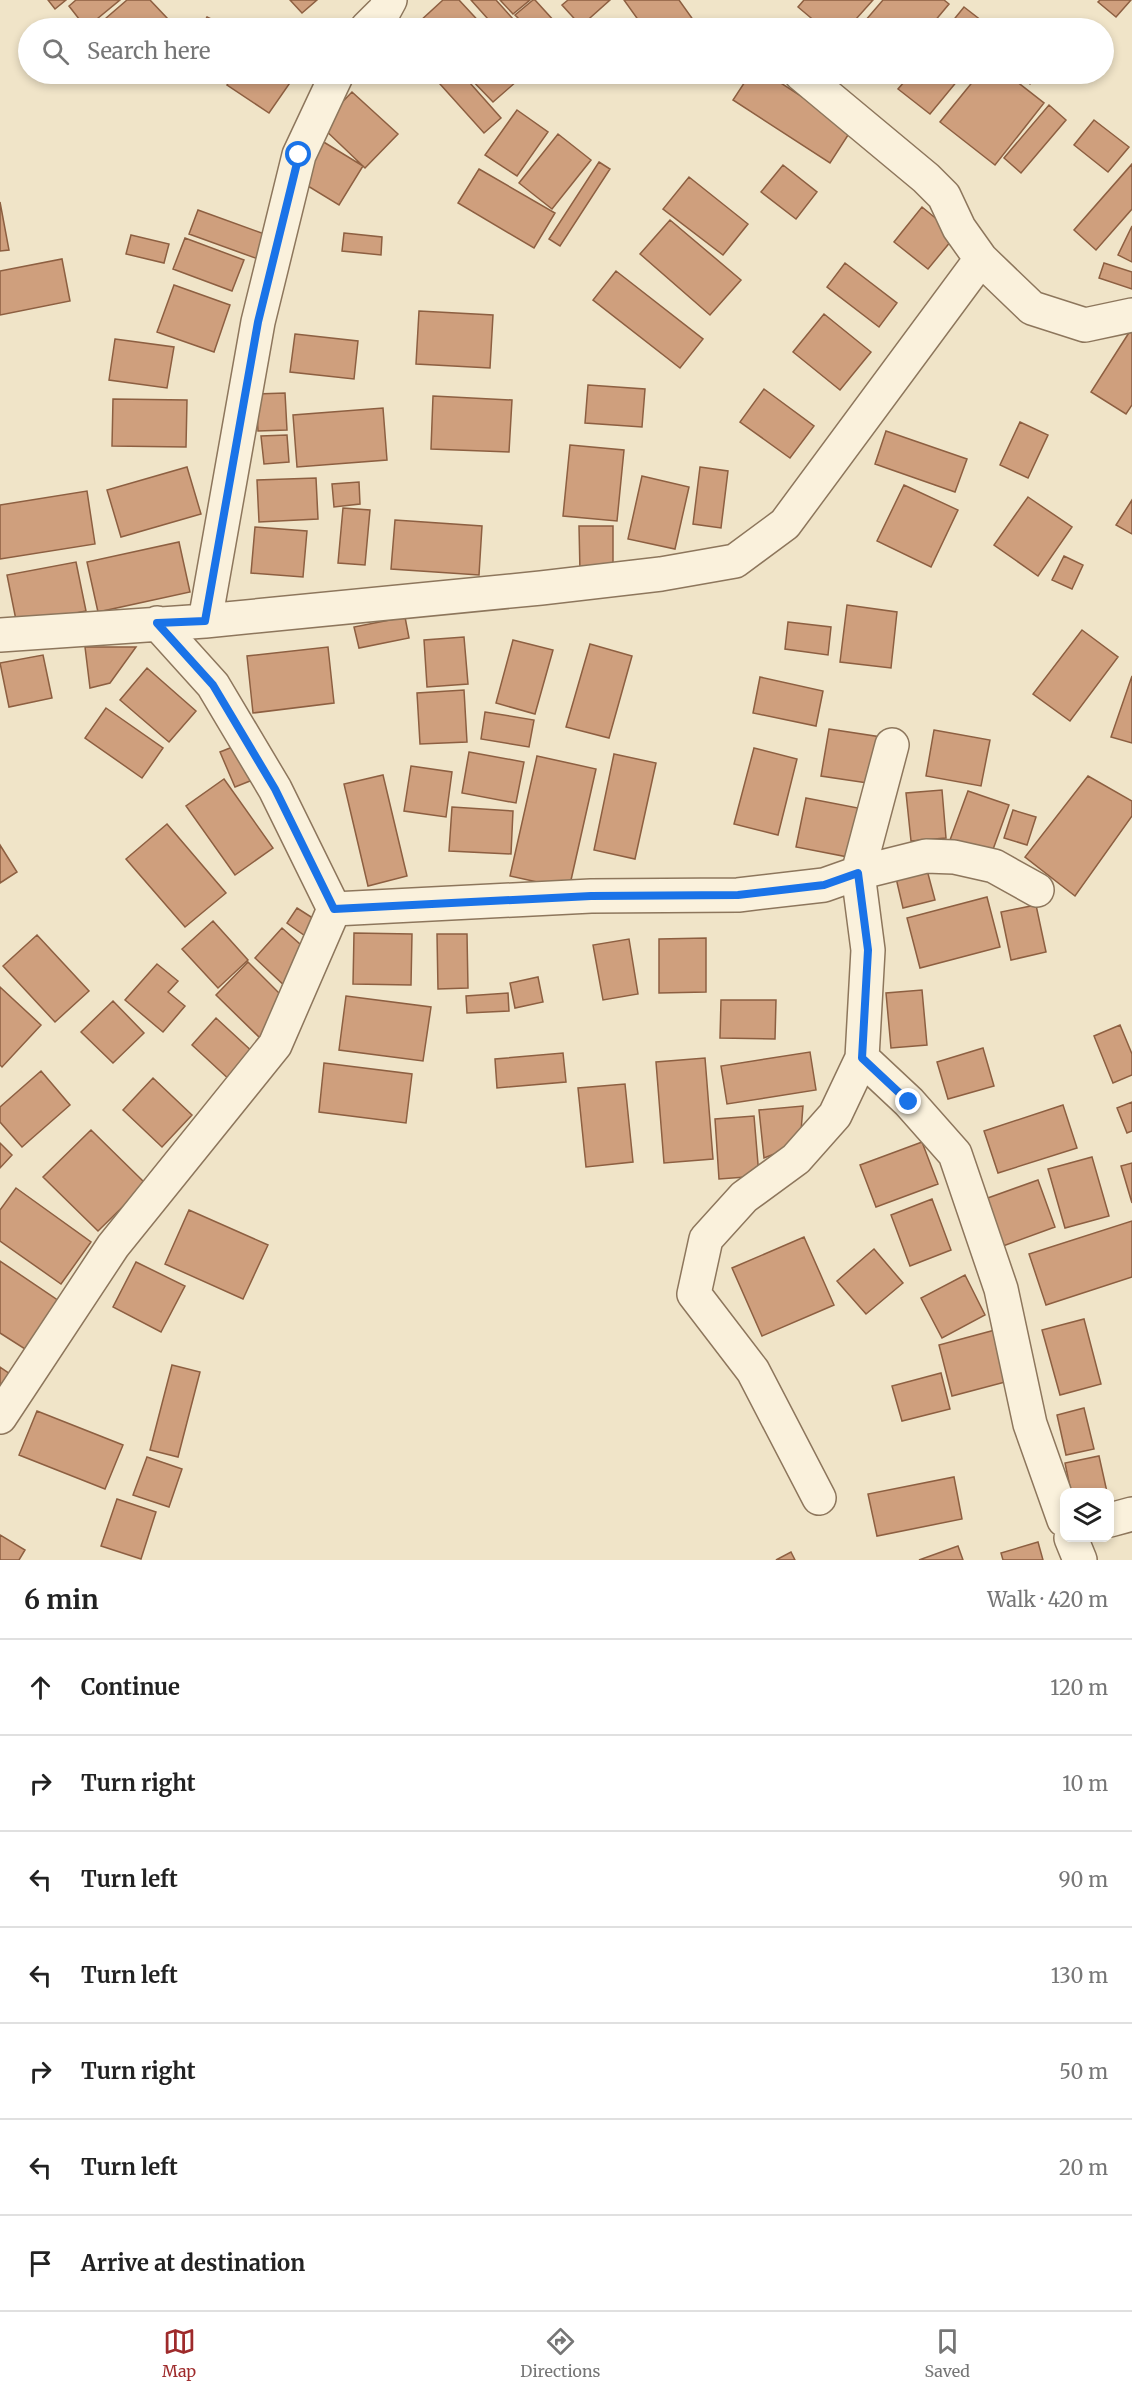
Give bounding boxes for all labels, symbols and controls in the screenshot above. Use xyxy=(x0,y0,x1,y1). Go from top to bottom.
search box xyxy=(18,18,1114,84)
icon: search xyxy=(39,35,72,68)
text: Search here xyxy=(87,37,210,65)
route start xyxy=(285,141,311,167)
route end xyxy=(895,1088,921,1114)
map controls xyxy=(1060,1488,1114,1542)
button: layers xyxy=(1060,1488,1114,1542)
text: 6 min xyxy=(24,1583,99,1616)
text: Walk · 420 m xyxy=(987,1587,1108,1612)
icon: ahead xyxy=(24,1671,57,1704)
text: Continue xyxy=(81,1673,180,1701)
text: 120 m xyxy=(1050,1675,1108,1700)
icon: right xyxy=(24,1767,57,1800)
text: Turn right xyxy=(81,1769,195,1797)
text: 10 m xyxy=(1062,1771,1108,1796)
icon: left xyxy=(24,1863,57,1896)
text: Turn left xyxy=(81,1865,178,1893)
text: 90 m xyxy=(1058,1867,1108,1892)
icon: left xyxy=(24,1959,57,1992)
text: Turn left xyxy=(81,1961,178,1989)
text: 130 m xyxy=(1051,1963,1108,1988)
icon: right xyxy=(24,2055,57,2088)
text: Turn right xyxy=(81,2057,195,2085)
text: 50 m xyxy=(1059,2059,1108,2084)
icon: left xyxy=(24,2151,57,2184)
text: Turn left xyxy=(81,2153,178,2181)
text: 20 m xyxy=(1059,2155,1108,2180)
icon: arrive xyxy=(24,2247,57,2280)
text: Arrive at destination xyxy=(81,2249,305,2277)
tab: Map xyxy=(162,2325,196,2381)
tab: Directions xyxy=(520,2325,600,2381)
tab: Saved xyxy=(925,2325,970,2381)

